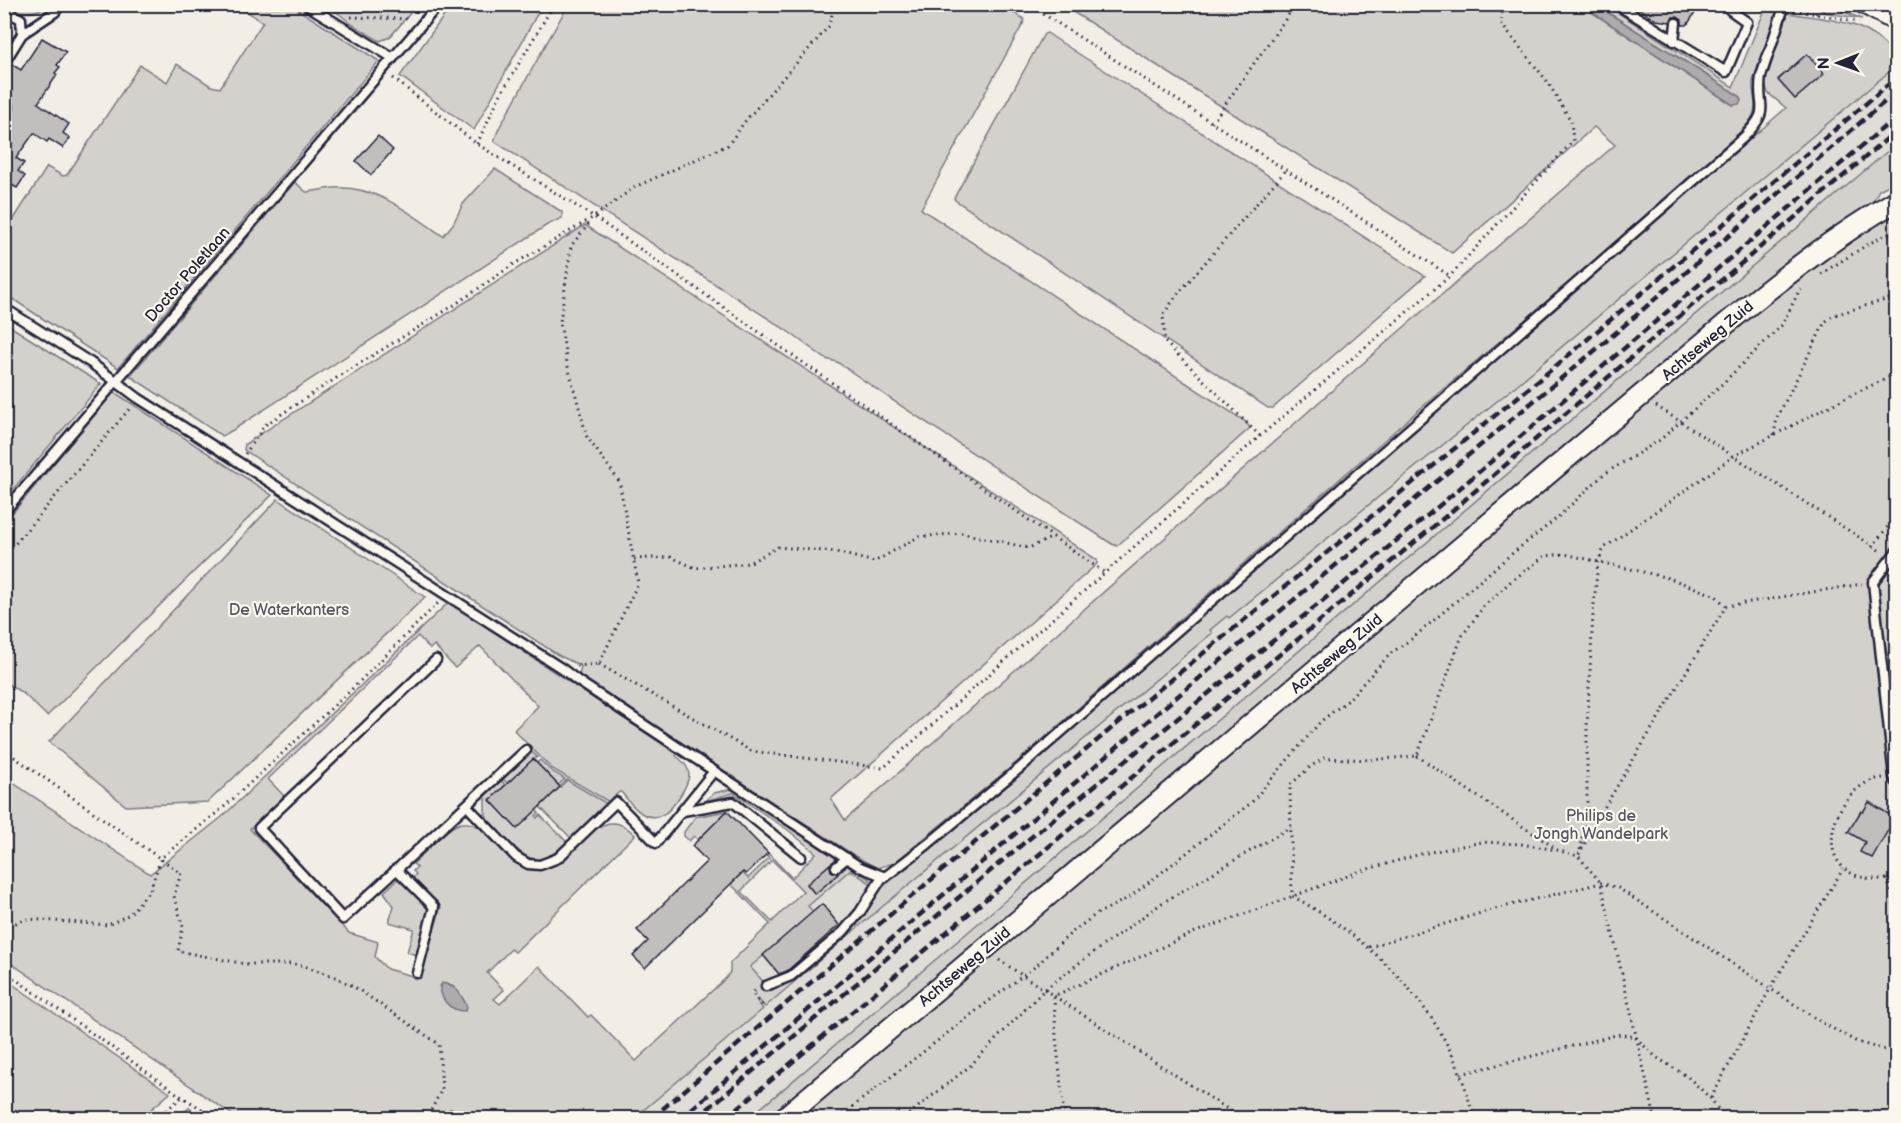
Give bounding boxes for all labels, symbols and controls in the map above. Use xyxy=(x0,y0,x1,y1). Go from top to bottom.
north arrow xyxy=(1808,33,1868,93)
text: N xyxy=(1815,57,1834,69)
street label: Doctor Poletlaan xyxy=(142,224,235,326)
street label: Achtseweg Zuid xyxy=(1658,297,1758,385)
park label: De Waterkanters xyxy=(229,601,349,620)
street label: Achtseweg Zuid xyxy=(1287,610,1387,698)
park label: Philips de Jongh Wandelpark xyxy=(1534,807,1668,844)
street label: Achtseweg Zuid xyxy=(915,923,1015,1011)

